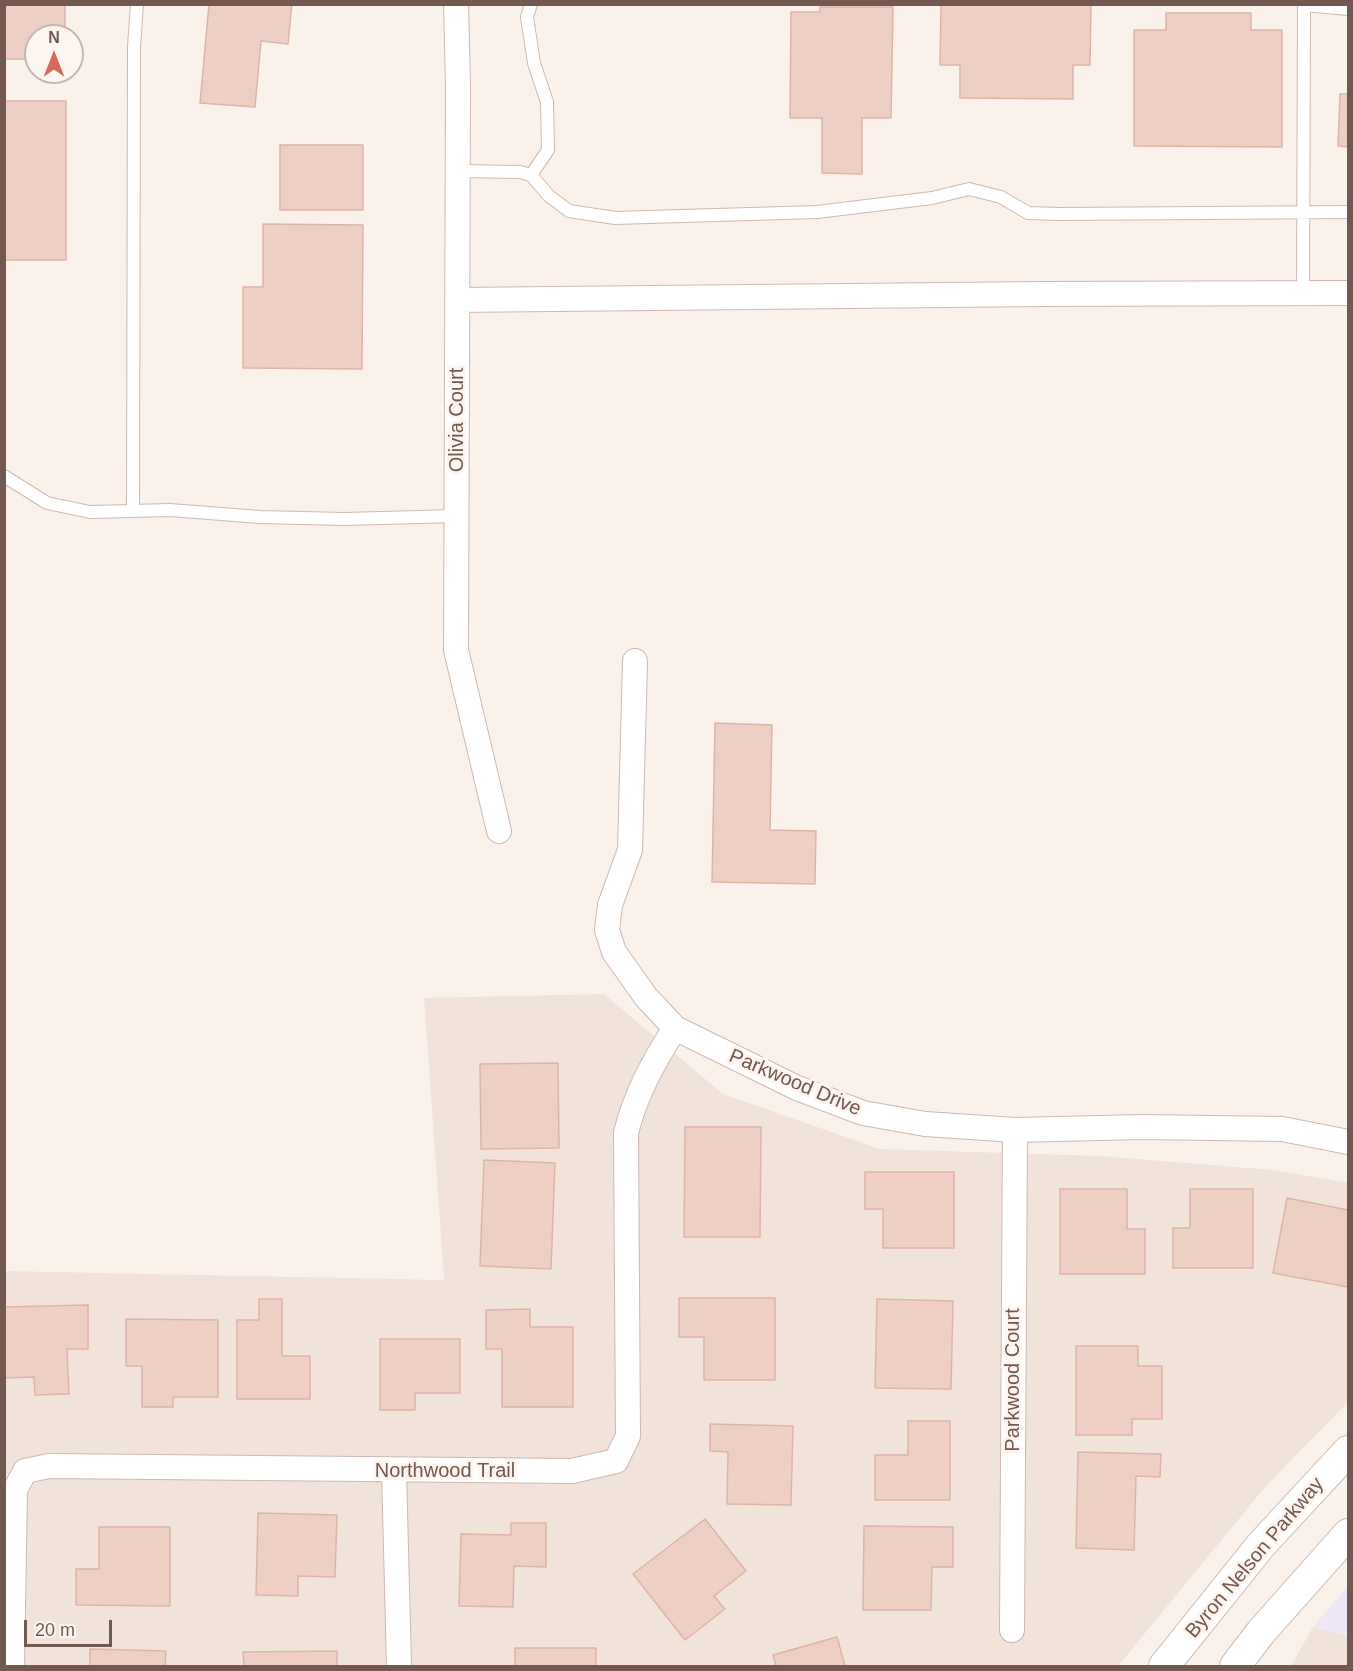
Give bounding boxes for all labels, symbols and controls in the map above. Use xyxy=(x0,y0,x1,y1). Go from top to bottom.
north arrow xyxy=(24,24,84,84)
text: N xyxy=(48,29,60,46)
street label: Olivia Court xyxy=(445,368,469,472)
street label: Parkwood Drive xyxy=(725,1044,865,1122)
street label: Parkwood Court xyxy=(1001,1308,1025,1452)
street label: Northwood Trail xyxy=(375,1459,515,1483)
street label: Byron Nelson Parkway xyxy=(1181,1473,1329,1643)
scale bar xyxy=(27,1608,116,1646)
text: 20 m xyxy=(35,1620,75,1640)

